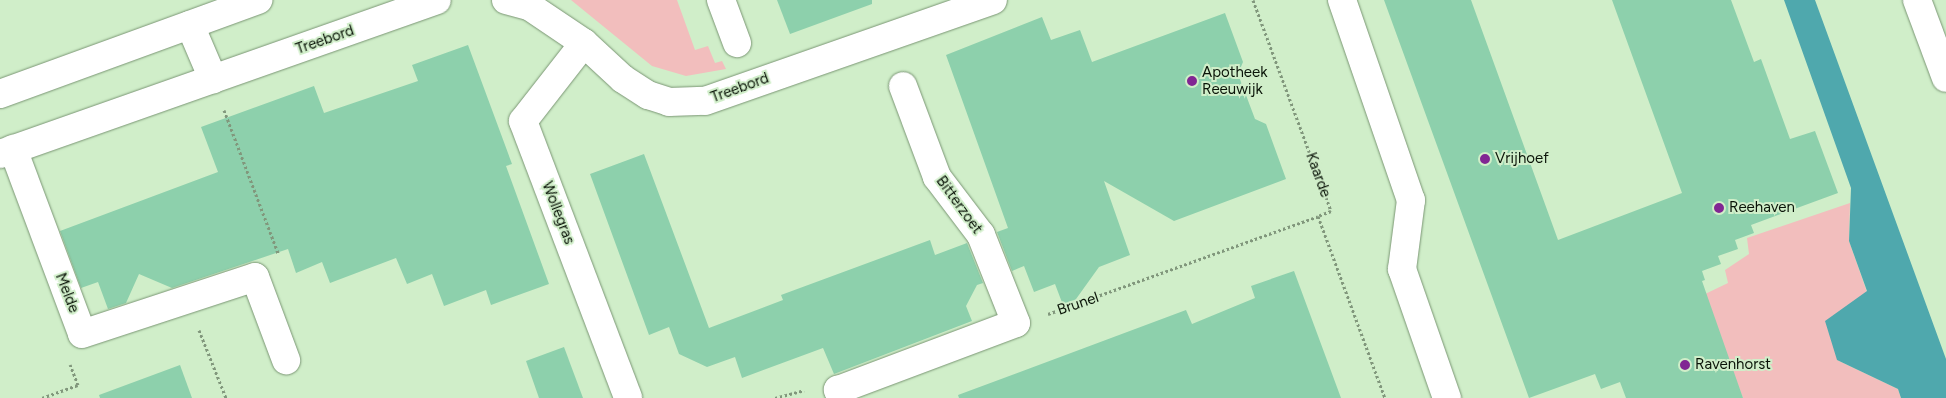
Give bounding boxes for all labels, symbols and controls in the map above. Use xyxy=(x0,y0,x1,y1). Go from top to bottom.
street label: Treebord xyxy=(294,22,356,58)
place label: Apotheek Reeuwijk xyxy=(1202,63,1267,98)
street label: Treebord xyxy=(709,69,771,107)
marker: Apotheek Reeuwijk xyxy=(1186,75,1198,87)
street label: Kaarde xyxy=(1302,150,1334,200)
place label: Vrijhoef xyxy=(1495,150,1549,168)
marker: Vrijhoef xyxy=(1479,153,1491,165)
street label: Bitterzoet xyxy=(932,173,986,237)
street label: Wollegras xyxy=(538,179,578,247)
place label: Reehaven xyxy=(1729,199,1795,217)
marker: Reehaven xyxy=(1713,202,1725,214)
street label: Melde xyxy=(51,271,83,315)
street label: Brunel xyxy=(1055,289,1101,319)
place label: Ravenhorst xyxy=(1695,356,1771,374)
marker: Ravenhorst xyxy=(1679,359,1691,371)

